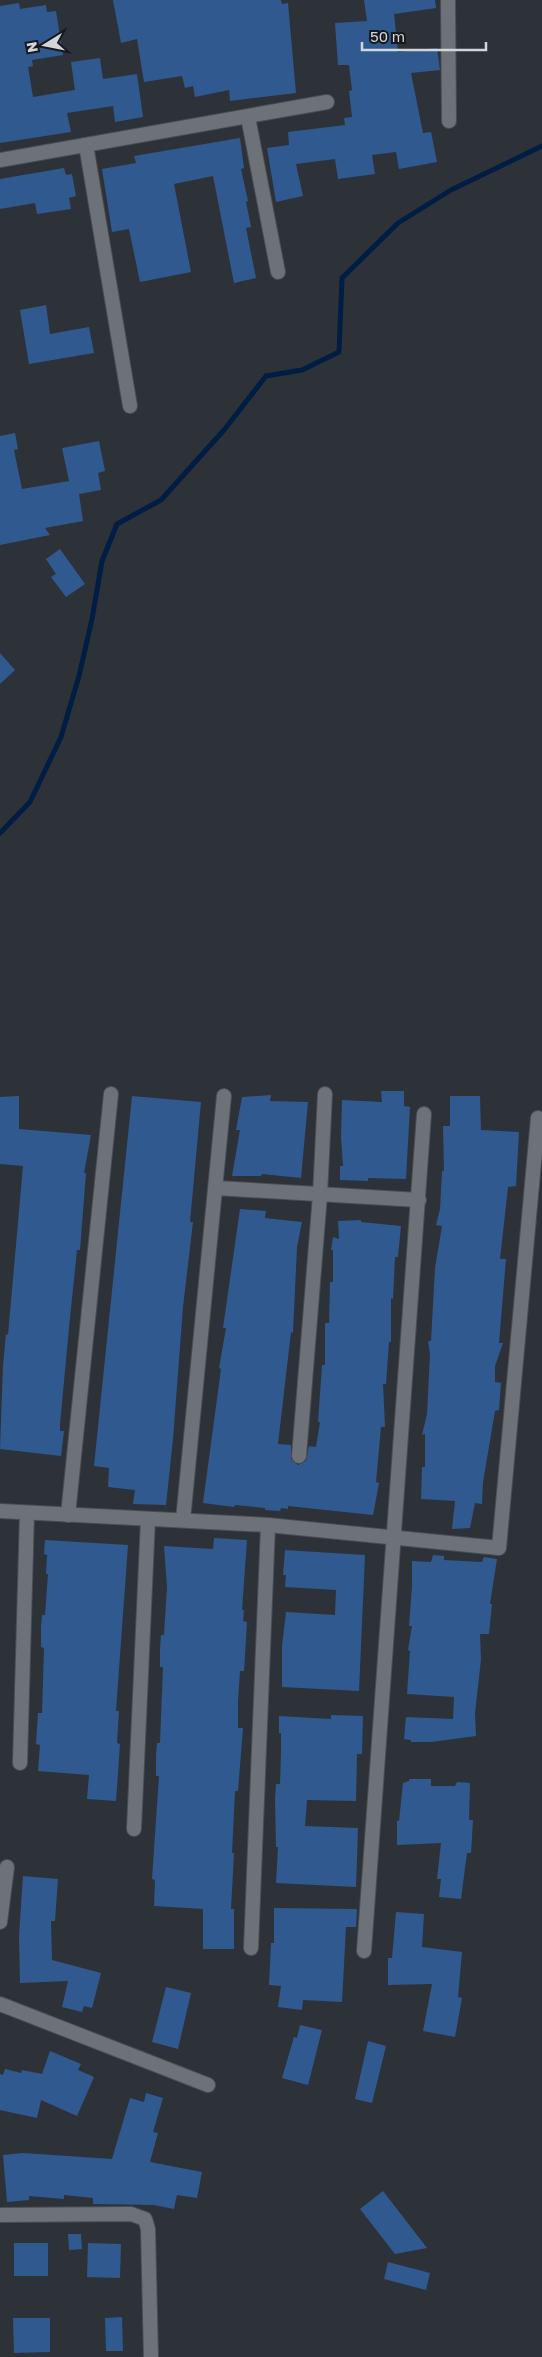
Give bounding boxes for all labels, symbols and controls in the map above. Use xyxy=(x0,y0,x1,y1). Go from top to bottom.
north arrow xyxy=(20,20,70,70)
scale bar xyxy=(362,20,486,52)
text: 50 m xyxy=(370,27,405,45)
text: N xyxy=(22,41,41,54)

